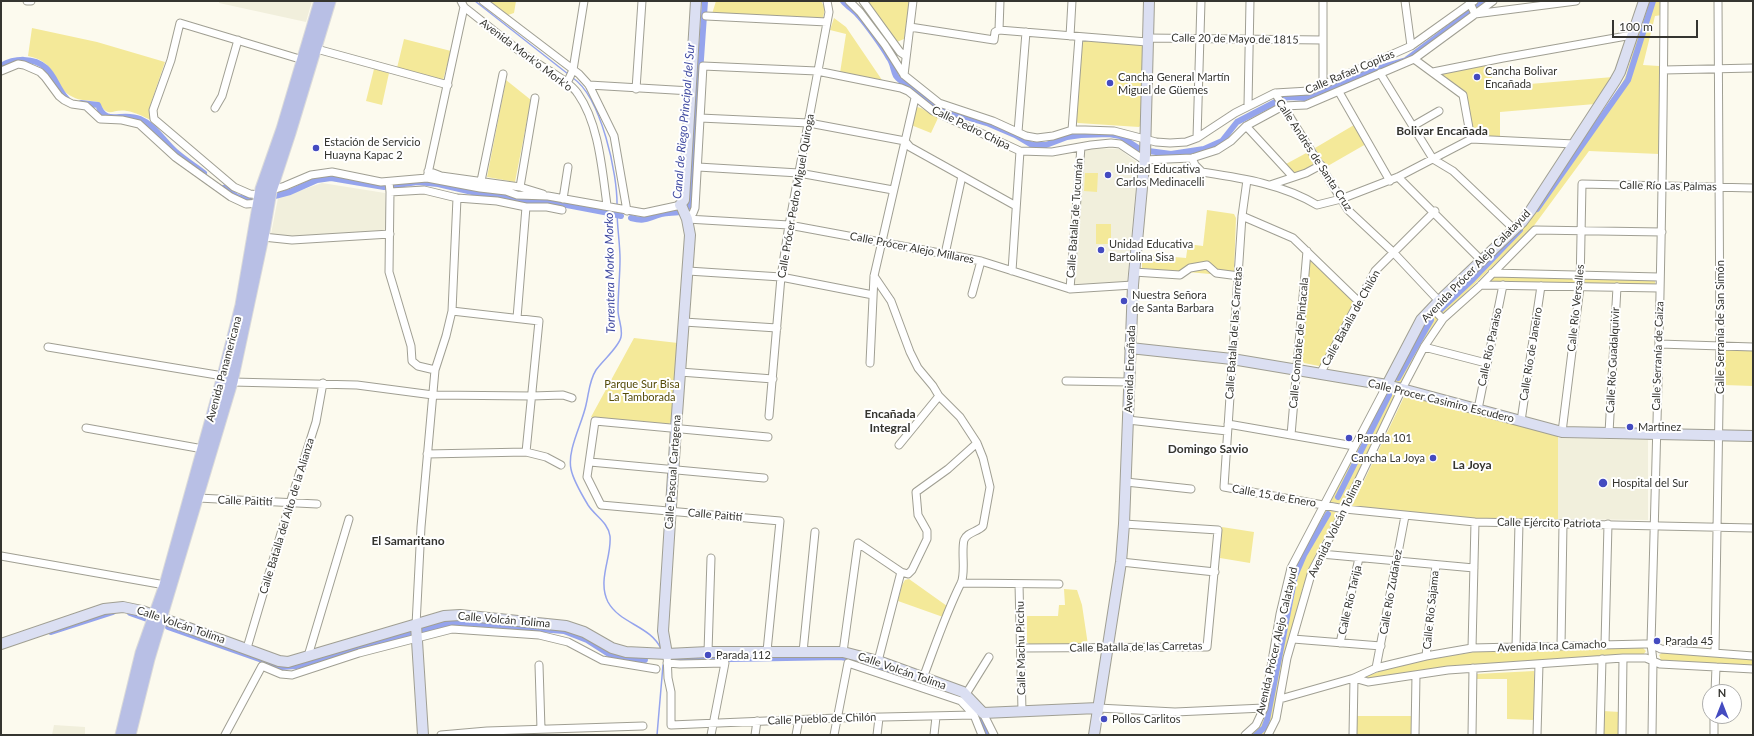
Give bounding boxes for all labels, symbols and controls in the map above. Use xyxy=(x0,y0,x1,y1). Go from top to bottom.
scale bar xyxy=(1614,12,1700,38)
street label: Avenida Mork'o Mork'o xyxy=(477,16,575,94)
text: 100 m xyxy=(1619,19,1653,34)
street label: Calle 20 de Mayo de 1815 xyxy=(1171,31,1299,47)
water label: Canal de Riego Principal del Sur xyxy=(670,42,698,200)
street label: Calle Rafael Copitas xyxy=(1303,47,1397,97)
place label: Cancha Bolivar Encañada xyxy=(1485,64,1557,90)
place label: Cancha General Martín Miguel de Güemes xyxy=(1118,70,1230,96)
marker: Cancha Bolivar Encañada xyxy=(1472,72,1482,82)
marker: Cancha General Martín Miguel de Güemes xyxy=(1105,78,1115,88)
street label: Calle Andrés de Santa Cruz xyxy=(1273,97,1355,213)
street label: Calle Pedro Chipa xyxy=(930,103,1012,153)
street label: Calle Prócer Pedro Miguel Quiroga xyxy=(775,113,817,279)
district label: Bolivar Encañada xyxy=(1396,124,1488,138)
place label: Estación de Servicio Huayna Kapac 2 xyxy=(324,135,420,161)
marker: Estación de Servicio Huayna Kapac 2 xyxy=(311,143,321,153)
street label: Calle Batalla de Tucumán xyxy=(1064,158,1086,278)
place label: Unidad Educativa Carlos Medinacelli xyxy=(1116,162,1204,188)
marker: Unidad Educativa Carlos Medinacelli xyxy=(1103,170,1113,180)
street label: Calle Río Las Palmas xyxy=(1619,179,1717,193)
street label: Avenida Prócer Alejo Calatayud xyxy=(1419,207,1533,325)
water label: Torrentera Morko Morko xyxy=(602,212,618,334)
street label: Calle Prócer Alejo Millares xyxy=(849,229,975,267)
place label: Unidad Educativa Bartolina Sisa xyxy=(1109,237,1193,263)
marker: Unidad Educativa Bartolina Sisa xyxy=(1096,245,1106,255)
street label: Calle Serranía de San Simón xyxy=(1713,260,1727,394)
street label: Calle Río Versalles xyxy=(1565,264,1587,352)
street label: Calle Batalla de las Carretas xyxy=(1223,266,1245,400)
street label: Calle Batalla de Chilón xyxy=(1319,268,1383,368)
street label: Calle Combate de Pintacala xyxy=(1287,277,1311,409)
place label: Nuestra Señora de Santa Barbara xyxy=(1132,288,1214,314)
marker: Nuestra Señora de Santa Barbara xyxy=(1119,296,1129,306)
street label: Calle Serranía de Caiza xyxy=(1649,301,1667,411)
street label: Calle Río Paraiso xyxy=(1475,306,1505,388)
street label: Calle Río de Janeiro xyxy=(1517,306,1545,402)
street label: Calle Río Guadalquivir xyxy=(1604,307,1622,413)
street label: Avenida Panamericana xyxy=(204,315,244,423)
street label: Avenida Encañada xyxy=(1122,325,1138,413)
street label: Calle Procer Casimiro Escudero xyxy=(1367,376,1515,426)
park label: Parque Sur Bisa La Tamborada xyxy=(604,377,680,403)
district label: Encañada Integral xyxy=(864,407,916,435)
street label: Calle Pascual Cartagena xyxy=(662,414,684,530)
place label: Martinez xyxy=(1638,420,1681,434)
marker: Martinez xyxy=(1625,422,1635,432)
place label: Parada 101 xyxy=(1357,431,1412,445)
marker: Parada 101 xyxy=(1344,433,1354,443)
street label: Calle Batalla del Alto de la Alianza xyxy=(257,436,317,596)
district label: Domingo Savio xyxy=(1168,442,1248,456)
place label: Cancha La Joya xyxy=(1351,451,1425,465)
marker: Cancha La Joya xyxy=(1428,453,1438,463)
district label: La Joya xyxy=(1452,458,1492,472)
place label: Hospital del Sur xyxy=(1612,476,1688,490)
street label: Avenida Volcán Tolima xyxy=(1305,477,1365,579)
marker: Hospital del Sur xyxy=(1597,477,1609,489)
street label: Calle 15 de Enero xyxy=(1231,482,1317,510)
street label: Calle Paitití xyxy=(217,493,273,509)
street label: Calle Paitití xyxy=(687,506,743,524)
street label: Calle Ejército Patriota xyxy=(1497,515,1601,531)
district label: El Samaritano xyxy=(371,534,445,548)
street label: Calle Río Zudañez xyxy=(1377,548,1405,636)
street label: Calle Río Tarija xyxy=(1336,564,1364,636)
street label: Avenida Prócer Alejo Calatayud xyxy=(1254,566,1300,716)
street label: Calle Río Sajama xyxy=(1420,570,1442,650)
street label: Calle Machu Picchu xyxy=(1014,601,1028,695)
street label: Calle Volcán Tolima xyxy=(135,604,227,646)
street label: Calle Volcán Tolima xyxy=(457,609,551,631)
place label: Parada 45 xyxy=(1665,634,1713,648)
marker: Parada 45 xyxy=(1652,636,1662,646)
street label: Avenida Inca Camacho xyxy=(1497,637,1607,655)
street label: Calle Batalla de las Carretas xyxy=(1069,639,1203,655)
place label: Parada 112 xyxy=(716,648,771,662)
marker: Parada 112 xyxy=(703,650,713,660)
street label: Calle Volcán Tolima xyxy=(856,650,948,692)
north arrow xyxy=(1702,684,1742,724)
text: N xyxy=(1718,686,1726,699)
street label: Calle Pueblo de Chilón xyxy=(767,711,877,727)
place label: Pollos Carlitos xyxy=(1112,712,1181,726)
marker: Pollos Carlitos xyxy=(1099,714,1109,724)

